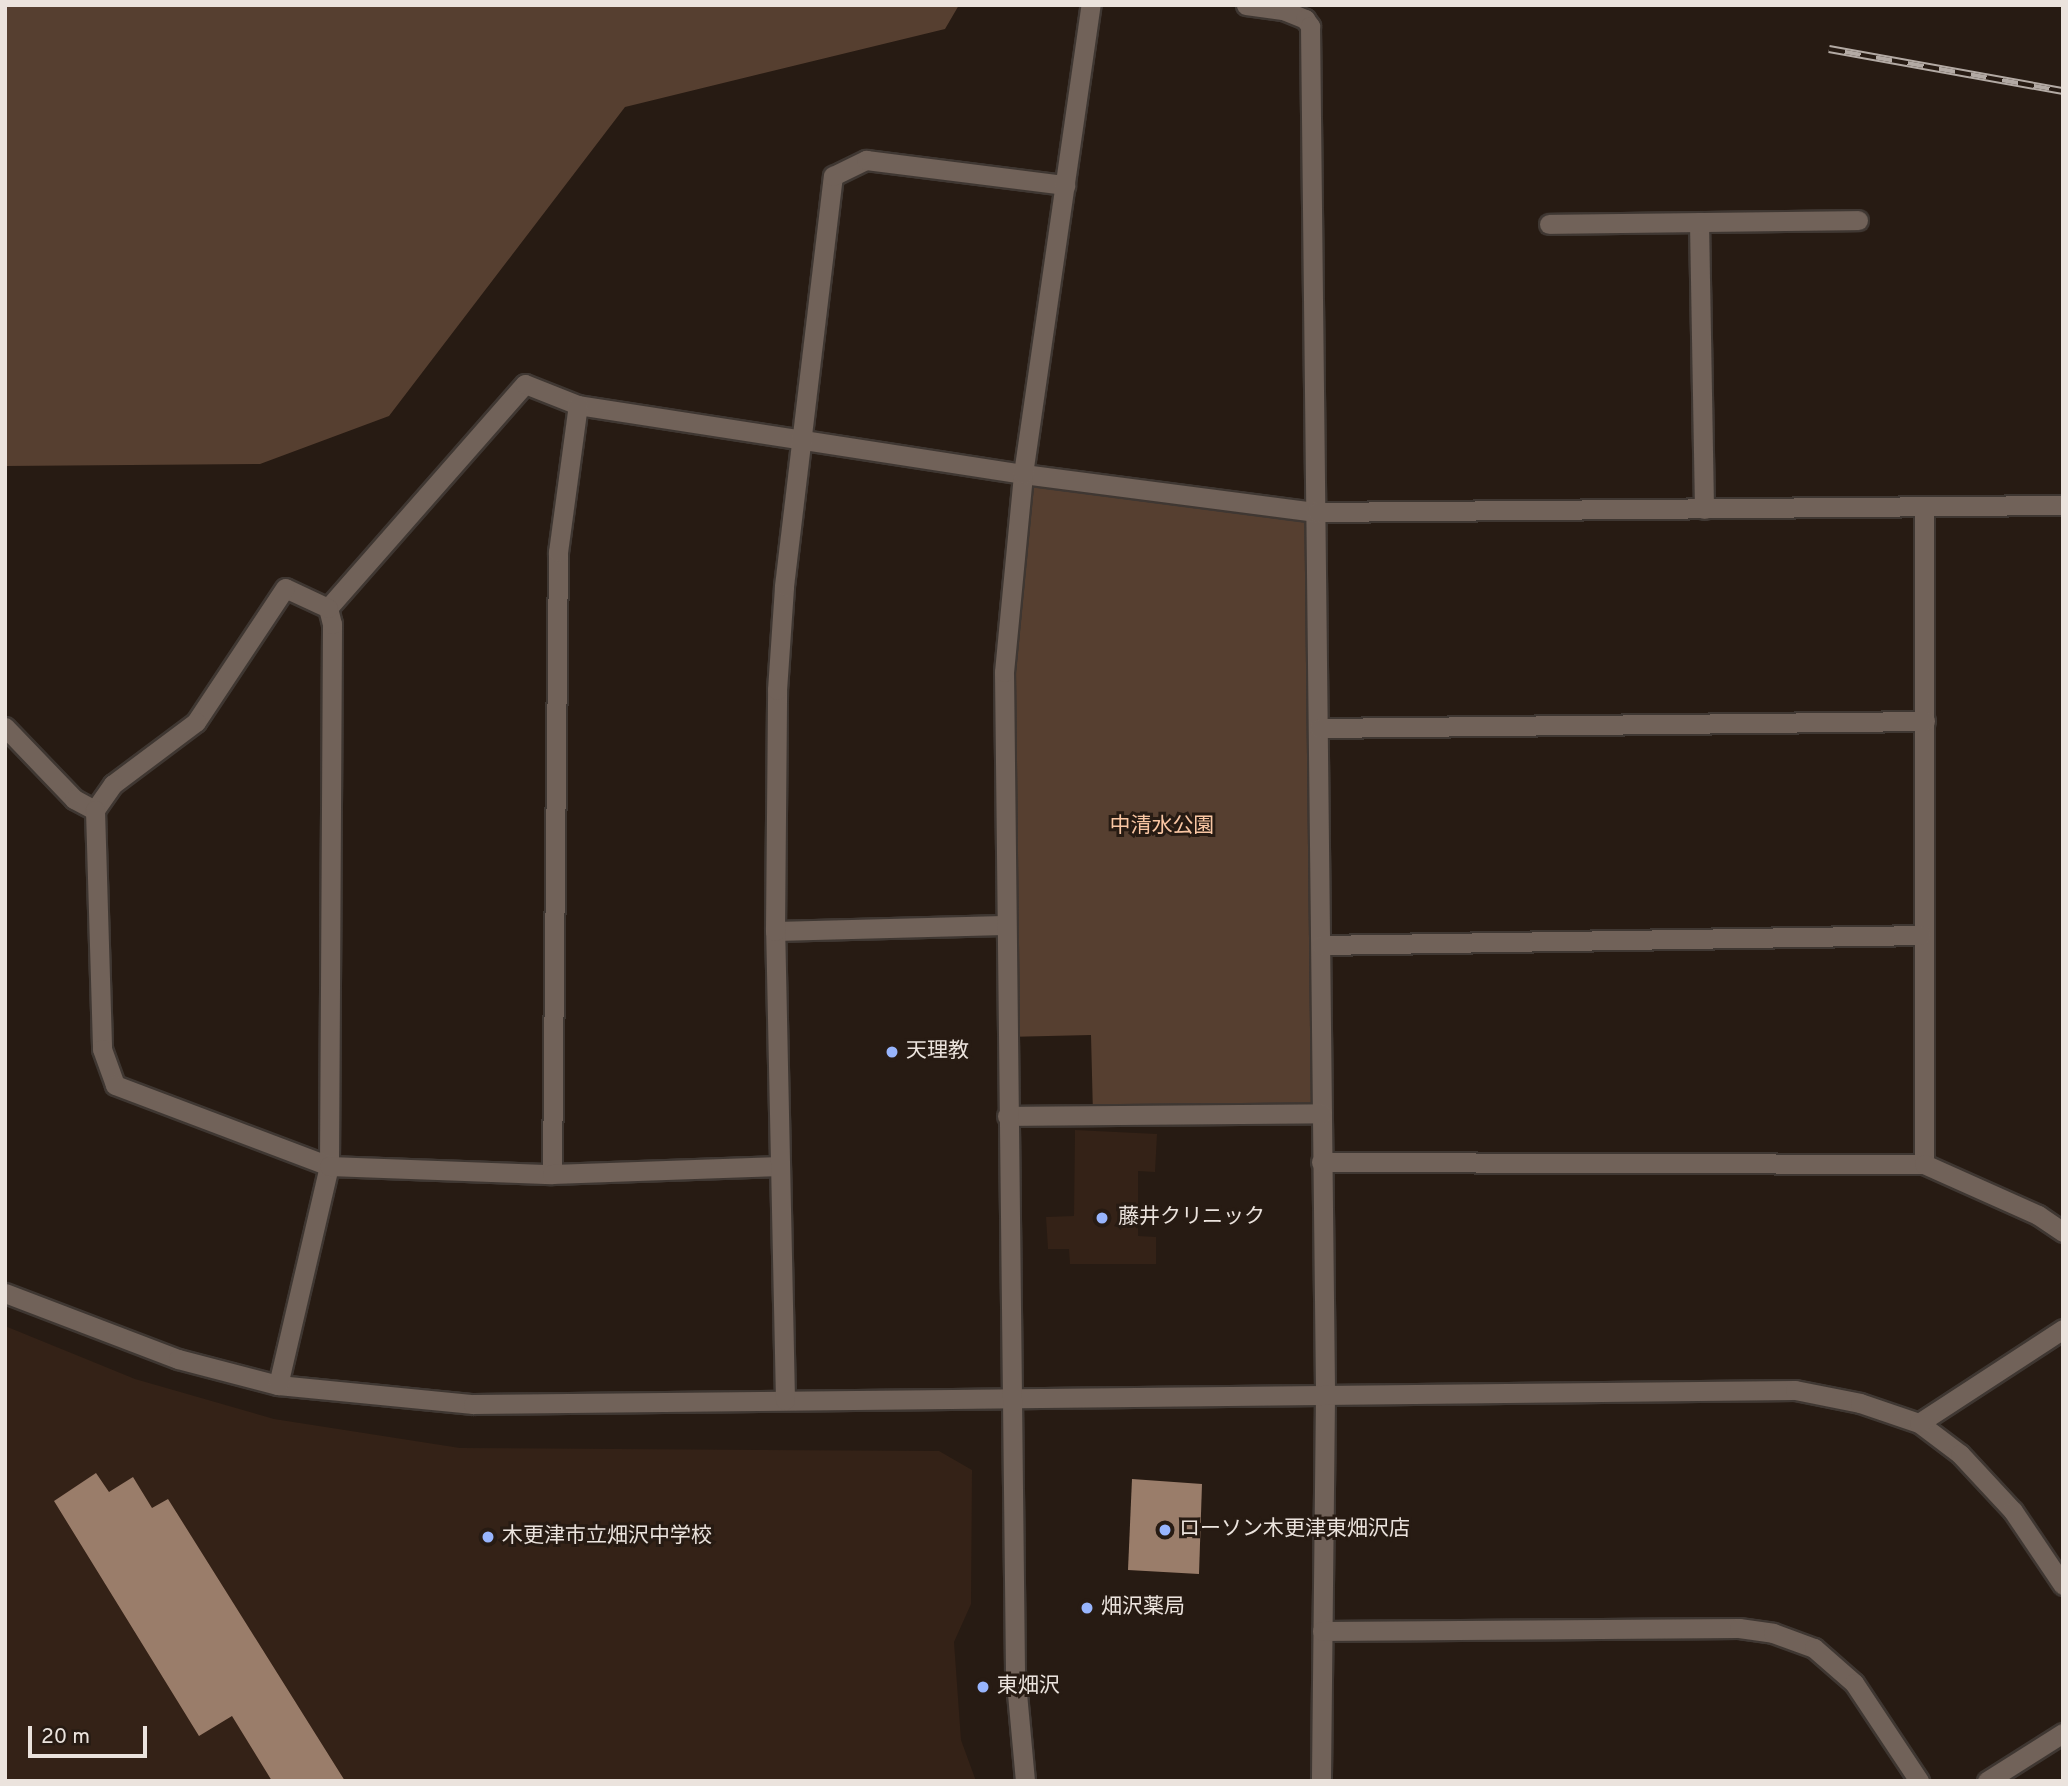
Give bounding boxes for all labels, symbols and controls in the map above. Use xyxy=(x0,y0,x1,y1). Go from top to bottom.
park label: 中清水公園 xyxy=(1110,814,1214,840)
place label: 天理教 xyxy=(906,1039,969,1065)
marker: 天理教 xyxy=(884,1044,900,1060)
place label: 藤井クリニック xyxy=(1118,1205,1265,1231)
marker: 藤井クリニック xyxy=(1092,1208,1112,1228)
place label: ローソン木更津東畑沢店 xyxy=(1179,1517,1410,1543)
marker: ローソン木更津東畑沢店 xyxy=(1157,1522,1173,1538)
place label: 木更津市立畑沢中学校 xyxy=(502,1524,712,1550)
marker: 木更津市立畑沢中学校 xyxy=(480,1529,496,1545)
place label: 畑沢薬局 xyxy=(1101,1595,1185,1621)
marker: 畑沢薬局 xyxy=(1079,1600,1095,1616)
place label: 東畑沢 xyxy=(997,1674,1060,1700)
marker: 東畑沢 xyxy=(975,1679,991,1695)
scale bar xyxy=(32,1712,150,1756)
text: 20 m xyxy=(41,1724,90,1751)

